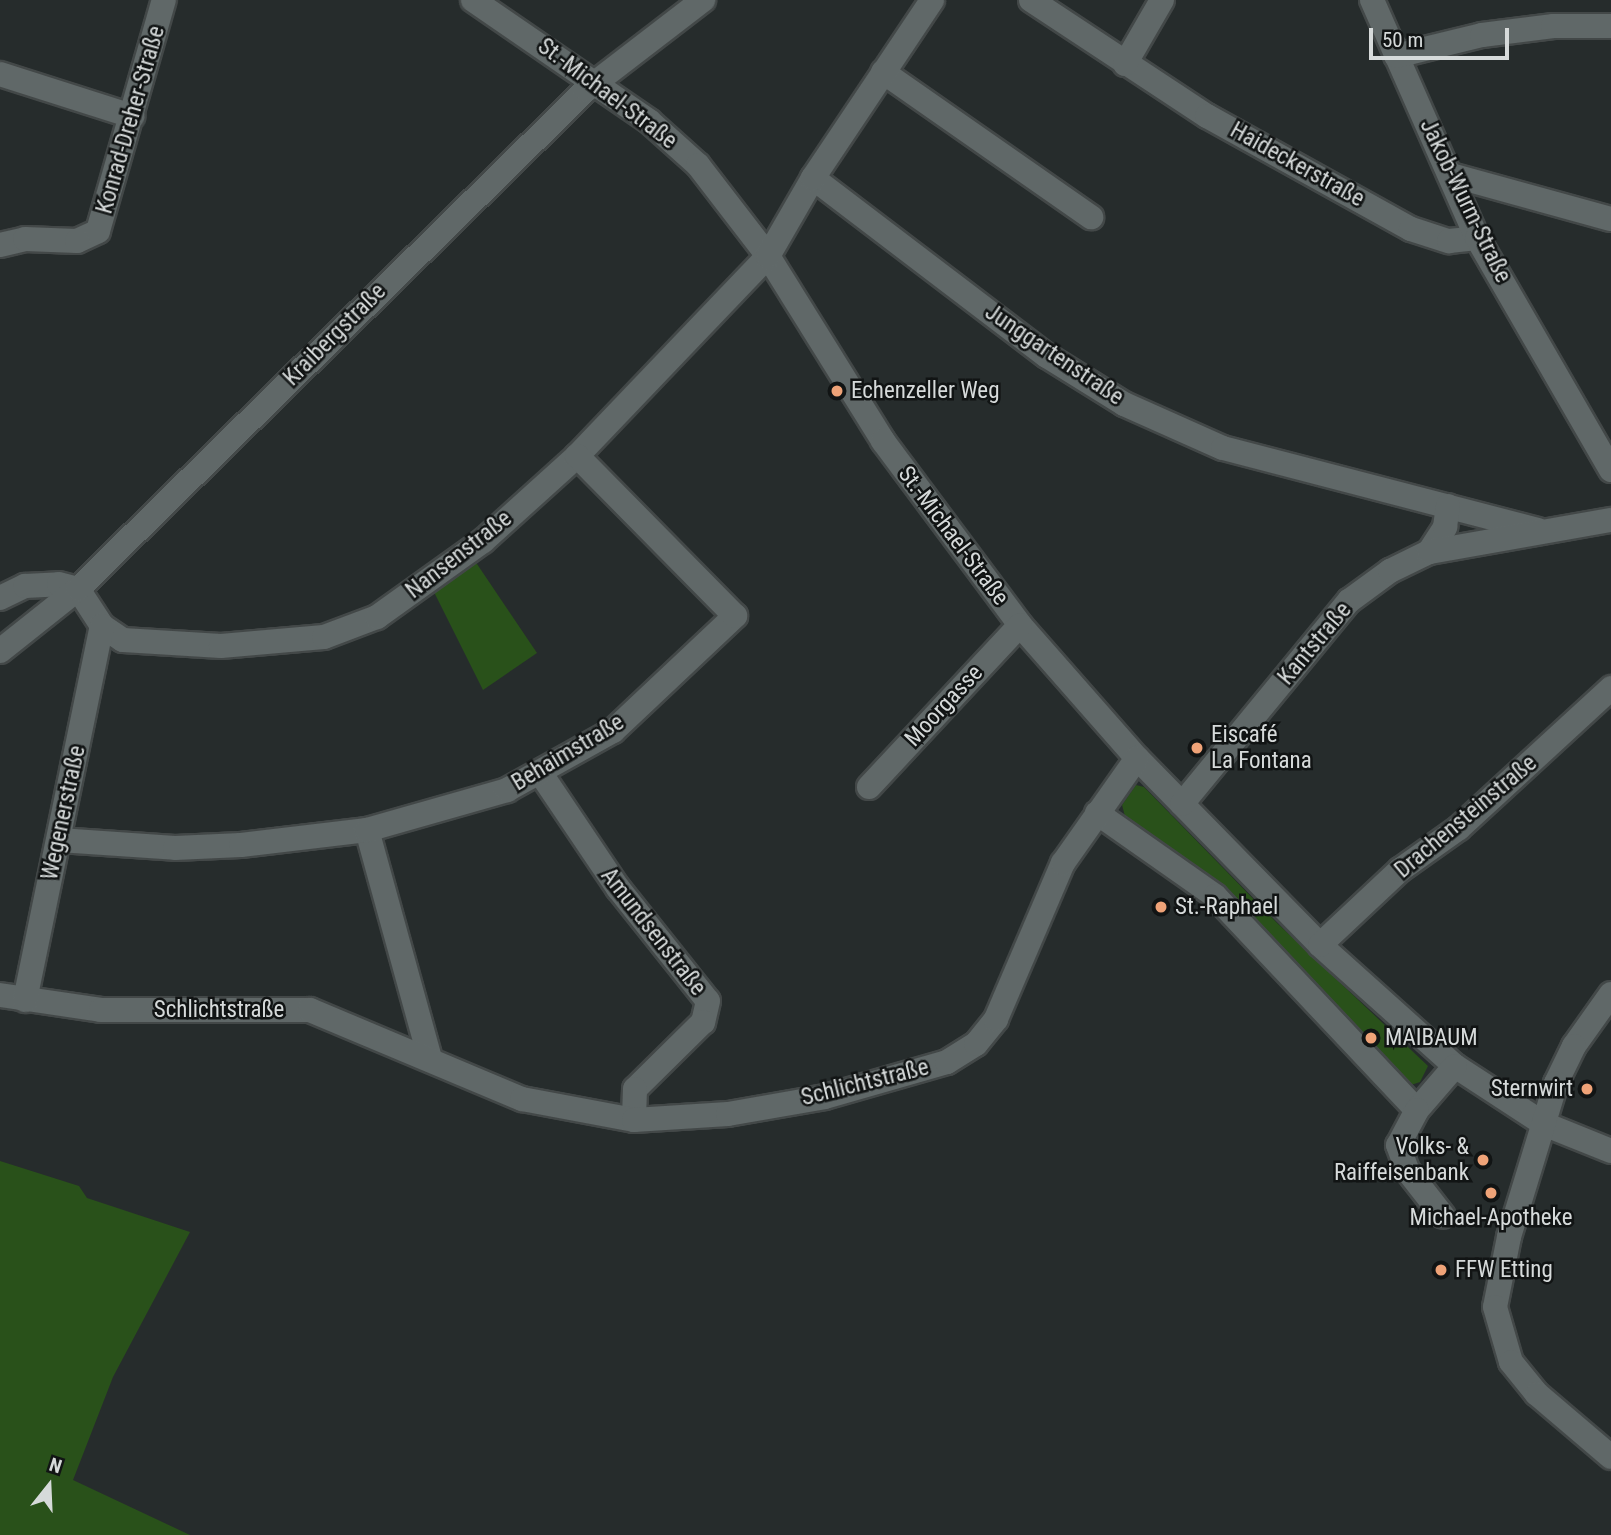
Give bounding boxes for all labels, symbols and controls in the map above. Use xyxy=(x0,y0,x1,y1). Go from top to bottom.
scale bar xyxy=(1373,14,1513,58)
street label: Konrad-Dreher-Straße xyxy=(91,23,171,217)
text: 50 m xyxy=(1382,28,1423,52)
street label: St.-Michael-Straße xyxy=(532,33,682,155)
street label: Jakob-Wurm-Straße xyxy=(1413,115,1517,287)
street label: Haideckerstraße xyxy=(1225,117,1369,213)
street label: Kraibergstraße xyxy=(278,278,392,392)
street label: Junggartenstraße xyxy=(980,299,1128,411)
place label: Echenzeller Weg xyxy=(851,377,999,405)
marker: Echenzeller Weg xyxy=(829,383,845,399)
street label: St.-Michael-Straße xyxy=(892,461,1014,611)
street label: Nansenstraße xyxy=(401,505,517,605)
street label: Kantstraße xyxy=(1273,597,1357,691)
street label: Moorgasse xyxy=(899,660,989,752)
street label: Behaimstraße xyxy=(507,709,629,797)
place label: Eiscafé La Fontana xyxy=(1211,721,1312,775)
marker: Eiscafé La Fontana xyxy=(1189,740,1205,756)
street label: Wegenerstraße xyxy=(36,743,92,883)
street label: Drachensteinstraße xyxy=(1390,750,1542,884)
street label: Amundsenstraße xyxy=(595,863,711,1001)
place label: St.-Raphael xyxy=(1175,893,1278,921)
marker: St.-Raphael xyxy=(1153,899,1169,915)
street label: Schlichtstraße xyxy=(154,996,284,1024)
place label: MAIBAUM xyxy=(1385,1024,1478,1052)
marker: MAIBAUM xyxy=(1363,1030,1379,1046)
street label: Schlichtstraße xyxy=(798,1054,932,1112)
place label: Sternwirt xyxy=(1491,1075,1573,1103)
marker: Sternwirt xyxy=(1579,1081,1595,1097)
place label: Volks- & Raiffeisenbank xyxy=(1334,1133,1469,1187)
marker: Volks- & Raiffeisenbank xyxy=(1475,1152,1491,1168)
marker: Michael-Apotheke xyxy=(1483,1185,1499,1201)
place label: Michael-Apotheke xyxy=(1410,1204,1572,1232)
place label: FFW Etting xyxy=(1455,1256,1553,1284)
marker: FFW Etting xyxy=(1433,1262,1449,1278)
north arrow xyxy=(14,1451,84,1521)
text: N xyxy=(47,1453,65,1478)

